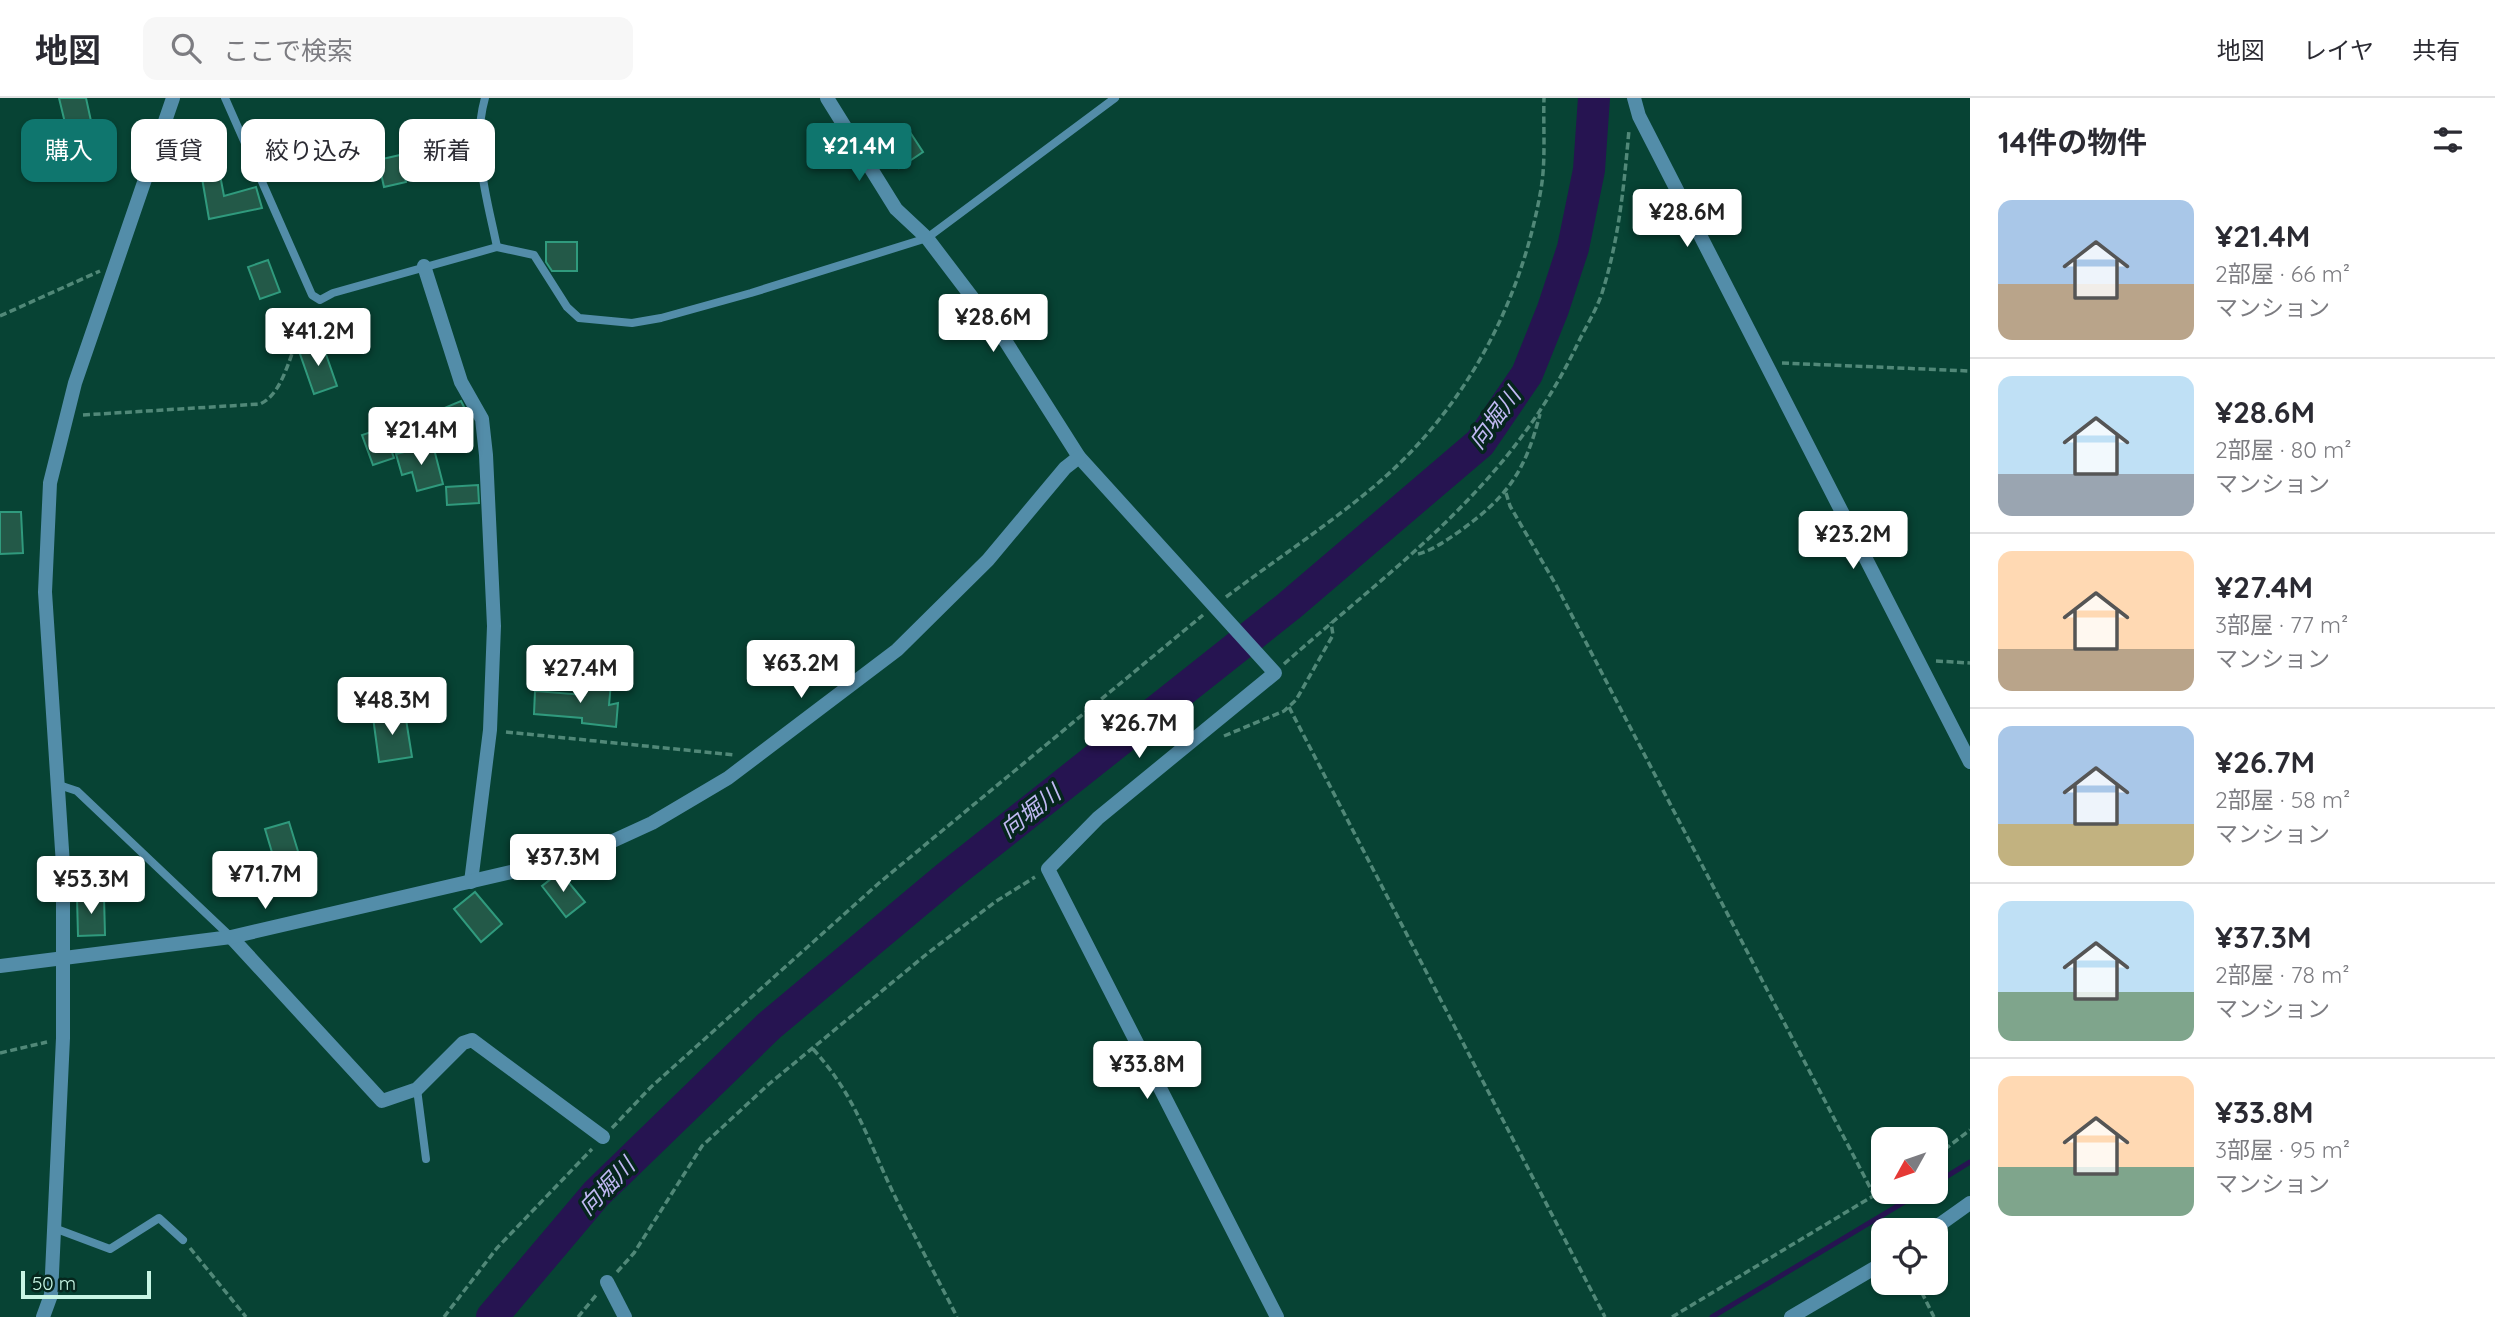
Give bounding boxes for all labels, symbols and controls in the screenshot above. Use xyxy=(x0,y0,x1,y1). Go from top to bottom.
search box xyxy=(143,17,633,80)
text: 地図 xyxy=(35,29,101,70)
icon: search xyxy=(167,29,205,67)
text: ここで検索 xyxy=(223,34,353,67)
text: 地図 xyxy=(2217,35,2265,65)
text: レイヤ xyxy=(2303,35,2374,65)
text: 共有 xyxy=(2412,35,2460,65)
chip: 購入 xyxy=(21,119,117,182)
chip: 賃貸 xyxy=(131,119,227,182)
chip: 絞り込み xyxy=(241,119,385,182)
chip: 新着 xyxy=(399,119,495,182)
icon: filters xyxy=(2429,121,2467,159)
pin: ¥21.4M xyxy=(802,123,916,183)
text: 14件の物件 xyxy=(1998,123,2147,161)
text: ¥21.4M xyxy=(822,131,896,160)
pin: ¥28.6M xyxy=(1630,190,1744,249)
text: ¥28.6M xyxy=(1649,197,1725,226)
text: ¥21.4M xyxy=(2215,217,2310,255)
icon: home xyxy=(2054,228,2138,312)
text: 2部屋 · 66 m² xyxy=(2215,259,2350,288)
text: マンション xyxy=(2215,293,2330,322)
pin: ¥28.6M xyxy=(936,294,1050,354)
text: ¥28.6M xyxy=(955,302,1031,331)
pin: ¥41.2M xyxy=(261,308,375,368)
text: ¥41.2M xyxy=(281,316,355,345)
water label: 向堀川 xyxy=(1462,379,1528,454)
text: ¥28.6M xyxy=(2215,393,2315,431)
icon: home xyxy=(2054,404,2138,488)
pin: ¥21.4M xyxy=(364,408,478,467)
text: ¥21.4M xyxy=(384,415,458,444)
text: 2部屋 · 80 m² xyxy=(2215,435,2351,464)
text: マンション xyxy=(2215,469,2330,498)
pin: ¥23.2M xyxy=(1796,512,1910,571)
text: ¥23.2M xyxy=(1815,519,1891,548)
text: ¥27.4M xyxy=(2215,568,2313,606)
icon: home xyxy=(2054,579,2138,663)
text: 3部屋 · 77 m² xyxy=(2215,610,2348,639)
pin: ¥63.2M xyxy=(744,640,858,700)
text: マンション xyxy=(2215,644,2330,673)
pin: ¥27.4M xyxy=(523,646,637,705)
text: ¥63.2M xyxy=(763,648,839,677)
text: ¥27.4M xyxy=(542,653,618,682)
pin: ¥48.3M xyxy=(335,678,449,737)
text: ¥48.3M xyxy=(354,685,430,714)
pin: ¥26.7M xyxy=(1082,700,1196,760)
text: ¥26.7M xyxy=(1101,708,1177,737)
text: ¥26.7M xyxy=(2215,743,2315,781)
icon: home xyxy=(2054,754,2138,838)
water label: 向堀川 xyxy=(994,776,1068,844)
text: 2部屋 · 58 m² xyxy=(2215,785,2350,814)
text: マンション xyxy=(2215,819,2330,848)
pin: ¥37.3M xyxy=(506,834,620,894)
text: ¥37.3M xyxy=(526,842,600,871)
pin: ¥71.7M xyxy=(208,852,322,911)
pin: ¥53.3M xyxy=(34,856,148,916)
text: ¥71.7M xyxy=(228,859,302,888)
text: ¥53.3M xyxy=(53,864,129,893)
text: ¥37.3M xyxy=(2215,918,2312,956)
icon: home xyxy=(2054,929,2138,1013)
text: 2部屋 · 78 m² xyxy=(2215,960,2350,989)
text: マンション xyxy=(2215,994,2330,1023)
pin: ¥33.8M xyxy=(1090,1042,1204,1101)
text: ¥33.8M xyxy=(1109,1049,1185,1078)
text: ¥33.8M xyxy=(2215,1093,2314,1131)
icon: home xyxy=(2054,1104,2138,1188)
north arrow xyxy=(1871,1127,1948,1204)
map controls xyxy=(1871,1127,1948,1295)
text: 3部屋 · 95 m² xyxy=(2215,1135,2350,1164)
water label: 向堀川 xyxy=(572,1149,642,1221)
text: マンション xyxy=(2215,1169,2330,1198)
button: locate xyxy=(1871,1218,1948,1295)
scale bar xyxy=(21,1268,150,1300)
text: 50 m xyxy=(32,1271,76,1295)

